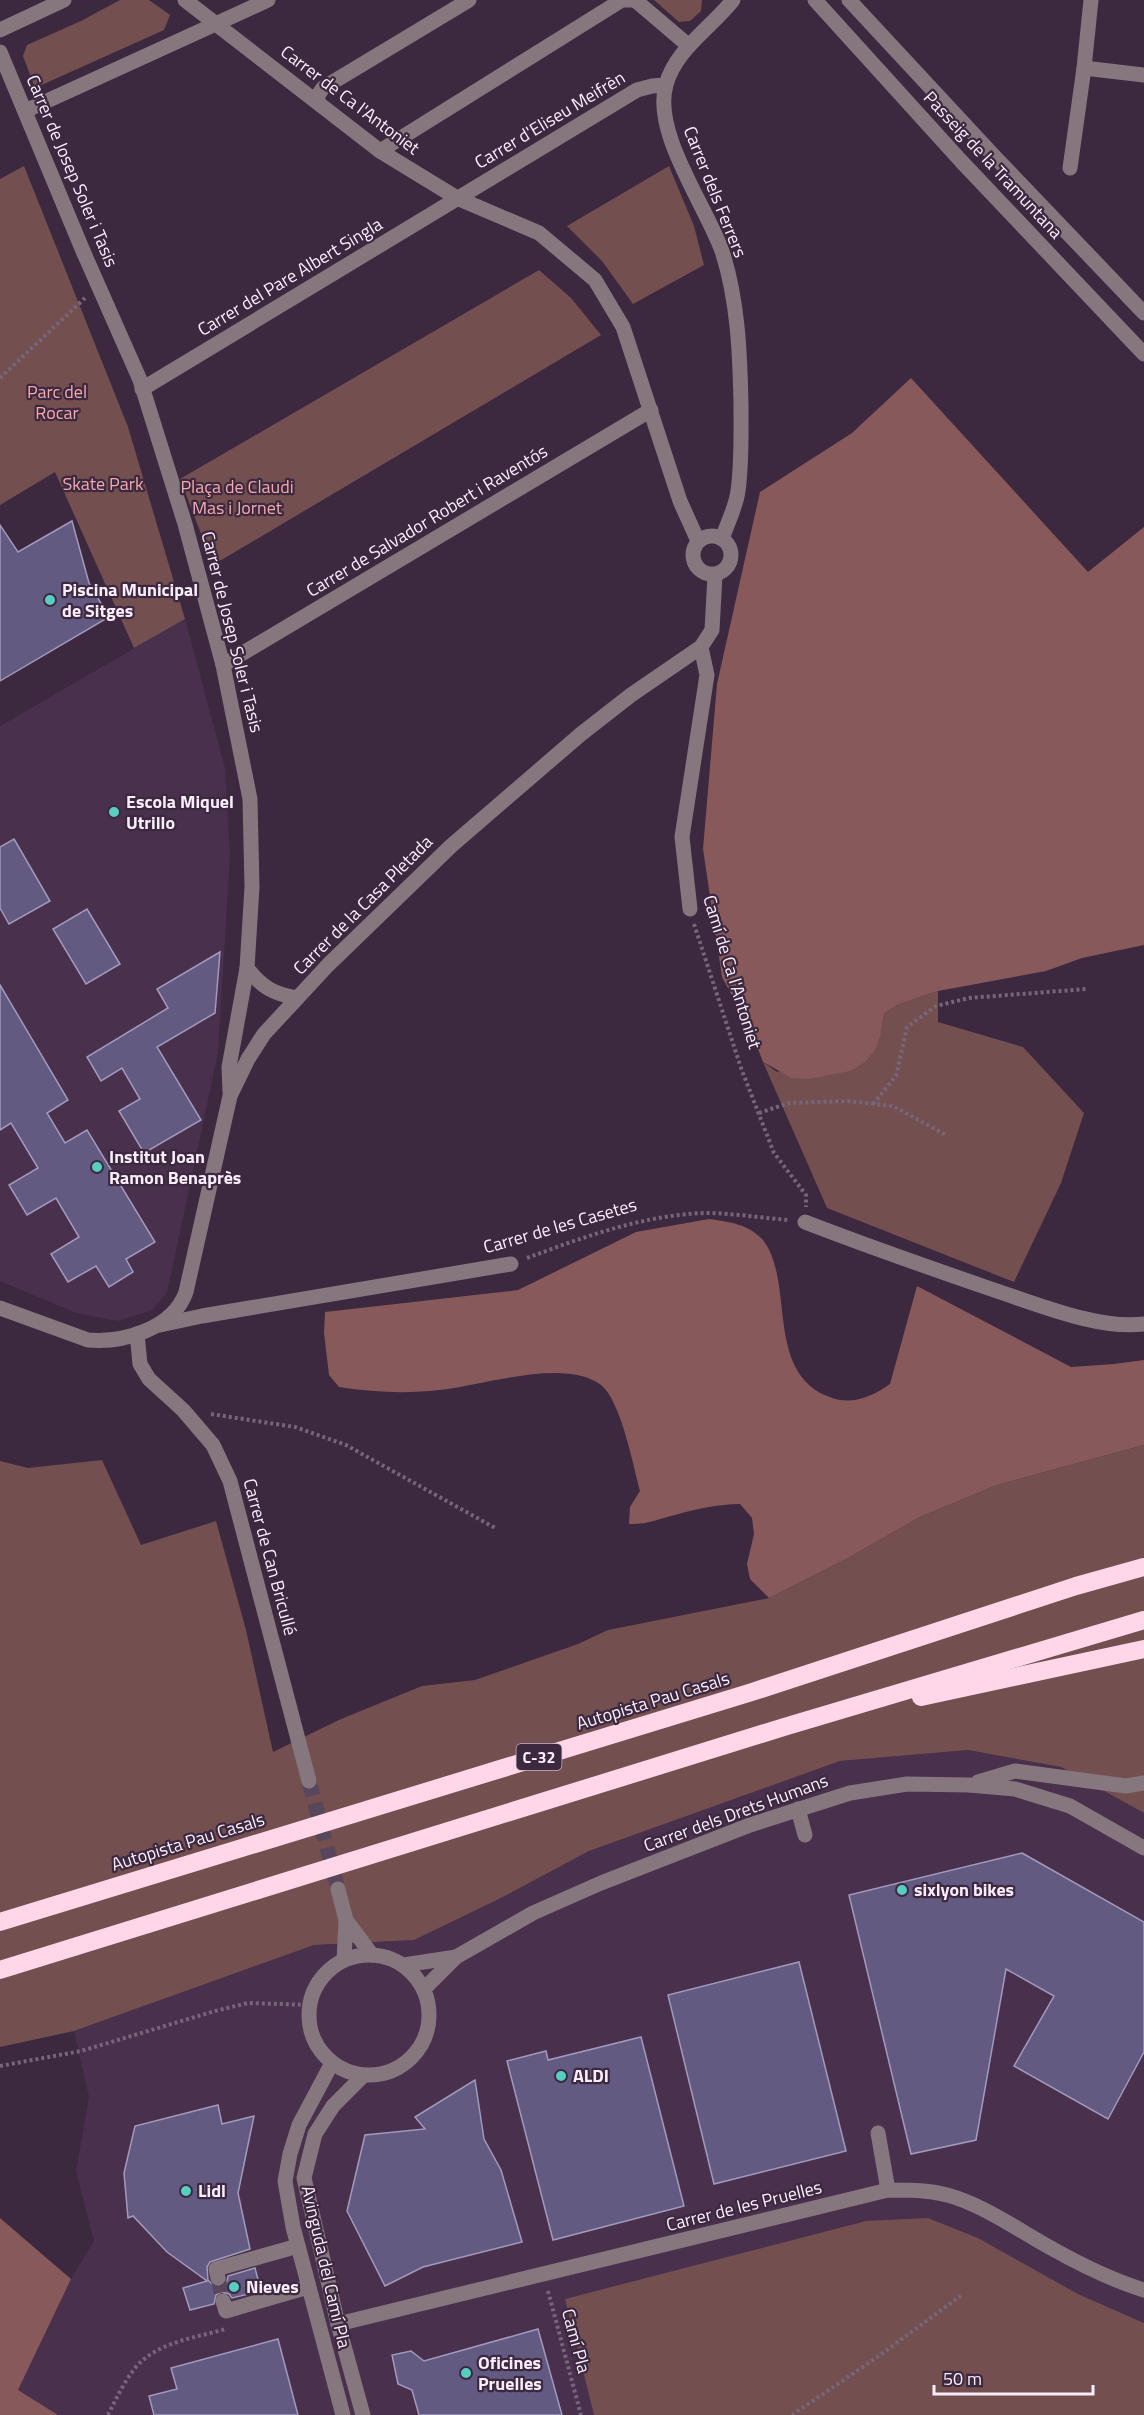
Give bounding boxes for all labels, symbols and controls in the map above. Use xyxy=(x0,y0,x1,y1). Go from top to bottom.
street label: Carrer de Ca l'Antoniet xyxy=(275,38,426,161)
street label: Carrer d'Eliseu Meifrèn xyxy=(469,64,630,175)
street label: Carrer de Josep Soler i Tasis xyxy=(20,70,125,271)
street label: Passeig de la Tramuntana xyxy=(917,85,1069,245)
street label: Carrer dels Ferrers xyxy=(677,122,754,262)
street label: Carrer del Pare Albert Singla xyxy=(192,211,387,343)
park label: Parc del Rocar xyxy=(27,378,87,426)
street label: Carrer de Salvador Robert i Raventós xyxy=(301,438,553,604)
park label: Skate Park xyxy=(62,470,144,497)
park label: Plaça de Claudi Mas i Jornet xyxy=(180,473,294,521)
street label: Carrer de Josep Soler i Tasis xyxy=(194,528,271,735)
place label: Piscina Municipal de Sitges xyxy=(62,576,198,624)
marker: Piscina Municipal de Sitges xyxy=(43,593,57,607)
place label: Escola Miquel Utrillo xyxy=(126,788,234,836)
marker: Escola Miquel Utrillo xyxy=(107,805,121,819)
street label: Carrer de la Casa Pletada xyxy=(287,829,439,981)
street label: Camí de Ca l'Antoniet xyxy=(696,892,769,1053)
place label: Institut Joan Ramon Benaprès xyxy=(109,1143,241,1191)
marker: Institut Joan Ramon Benaprès xyxy=(90,1160,104,1174)
street label: Carrer de les Casetes xyxy=(480,1191,640,1260)
street label: Carrer de Can Bricullé xyxy=(237,1475,304,1638)
street label: Autopista Pau Casals xyxy=(573,1664,733,1737)
road number: C-32 xyxy=(516,1744,562,1770)
street label: Carrer dels Drets Humans xyxy=(640,1767,832,1858)
street label: Autopista Pau Casals xyxy=(108,1805,268,1878)
place label: sixlyon bikes xyxy=(914,1876,1014,1903)
marker: sixlyon bikes xyxy=(895,1883,909,1897)
place label: ALDI xyxy=(573,2062,609,2089)
marker: ALDI xyxy=(554,2069,568,2083)
street label: Carrer de les Pruelles xyxy=(663,2173,825,2238)
place label: Lidl xyxy=(198,2177,226,2204)
street label: Avinguda del Camí Pla xyxy=(295,2183,358,2351)
marker: Lidl xyxy=(179,2184,193,2198)
place label: Nieves xyxy=(246,2273,299,2300)
marker: Nieves xyxy=(227,2280,241,2294)
street label: Camí Pla xyxy=(555,2306,598,2376)
place label: Oficines Pruelles xyxy=(478,2349,542,2397)
scale bar xyxy=(934,2358,1093,2396)
text: 50 m xyxy=(943,2365,982,2392)
marker: Oficines Pruelles xyxy=(459,2366,473,2380)

